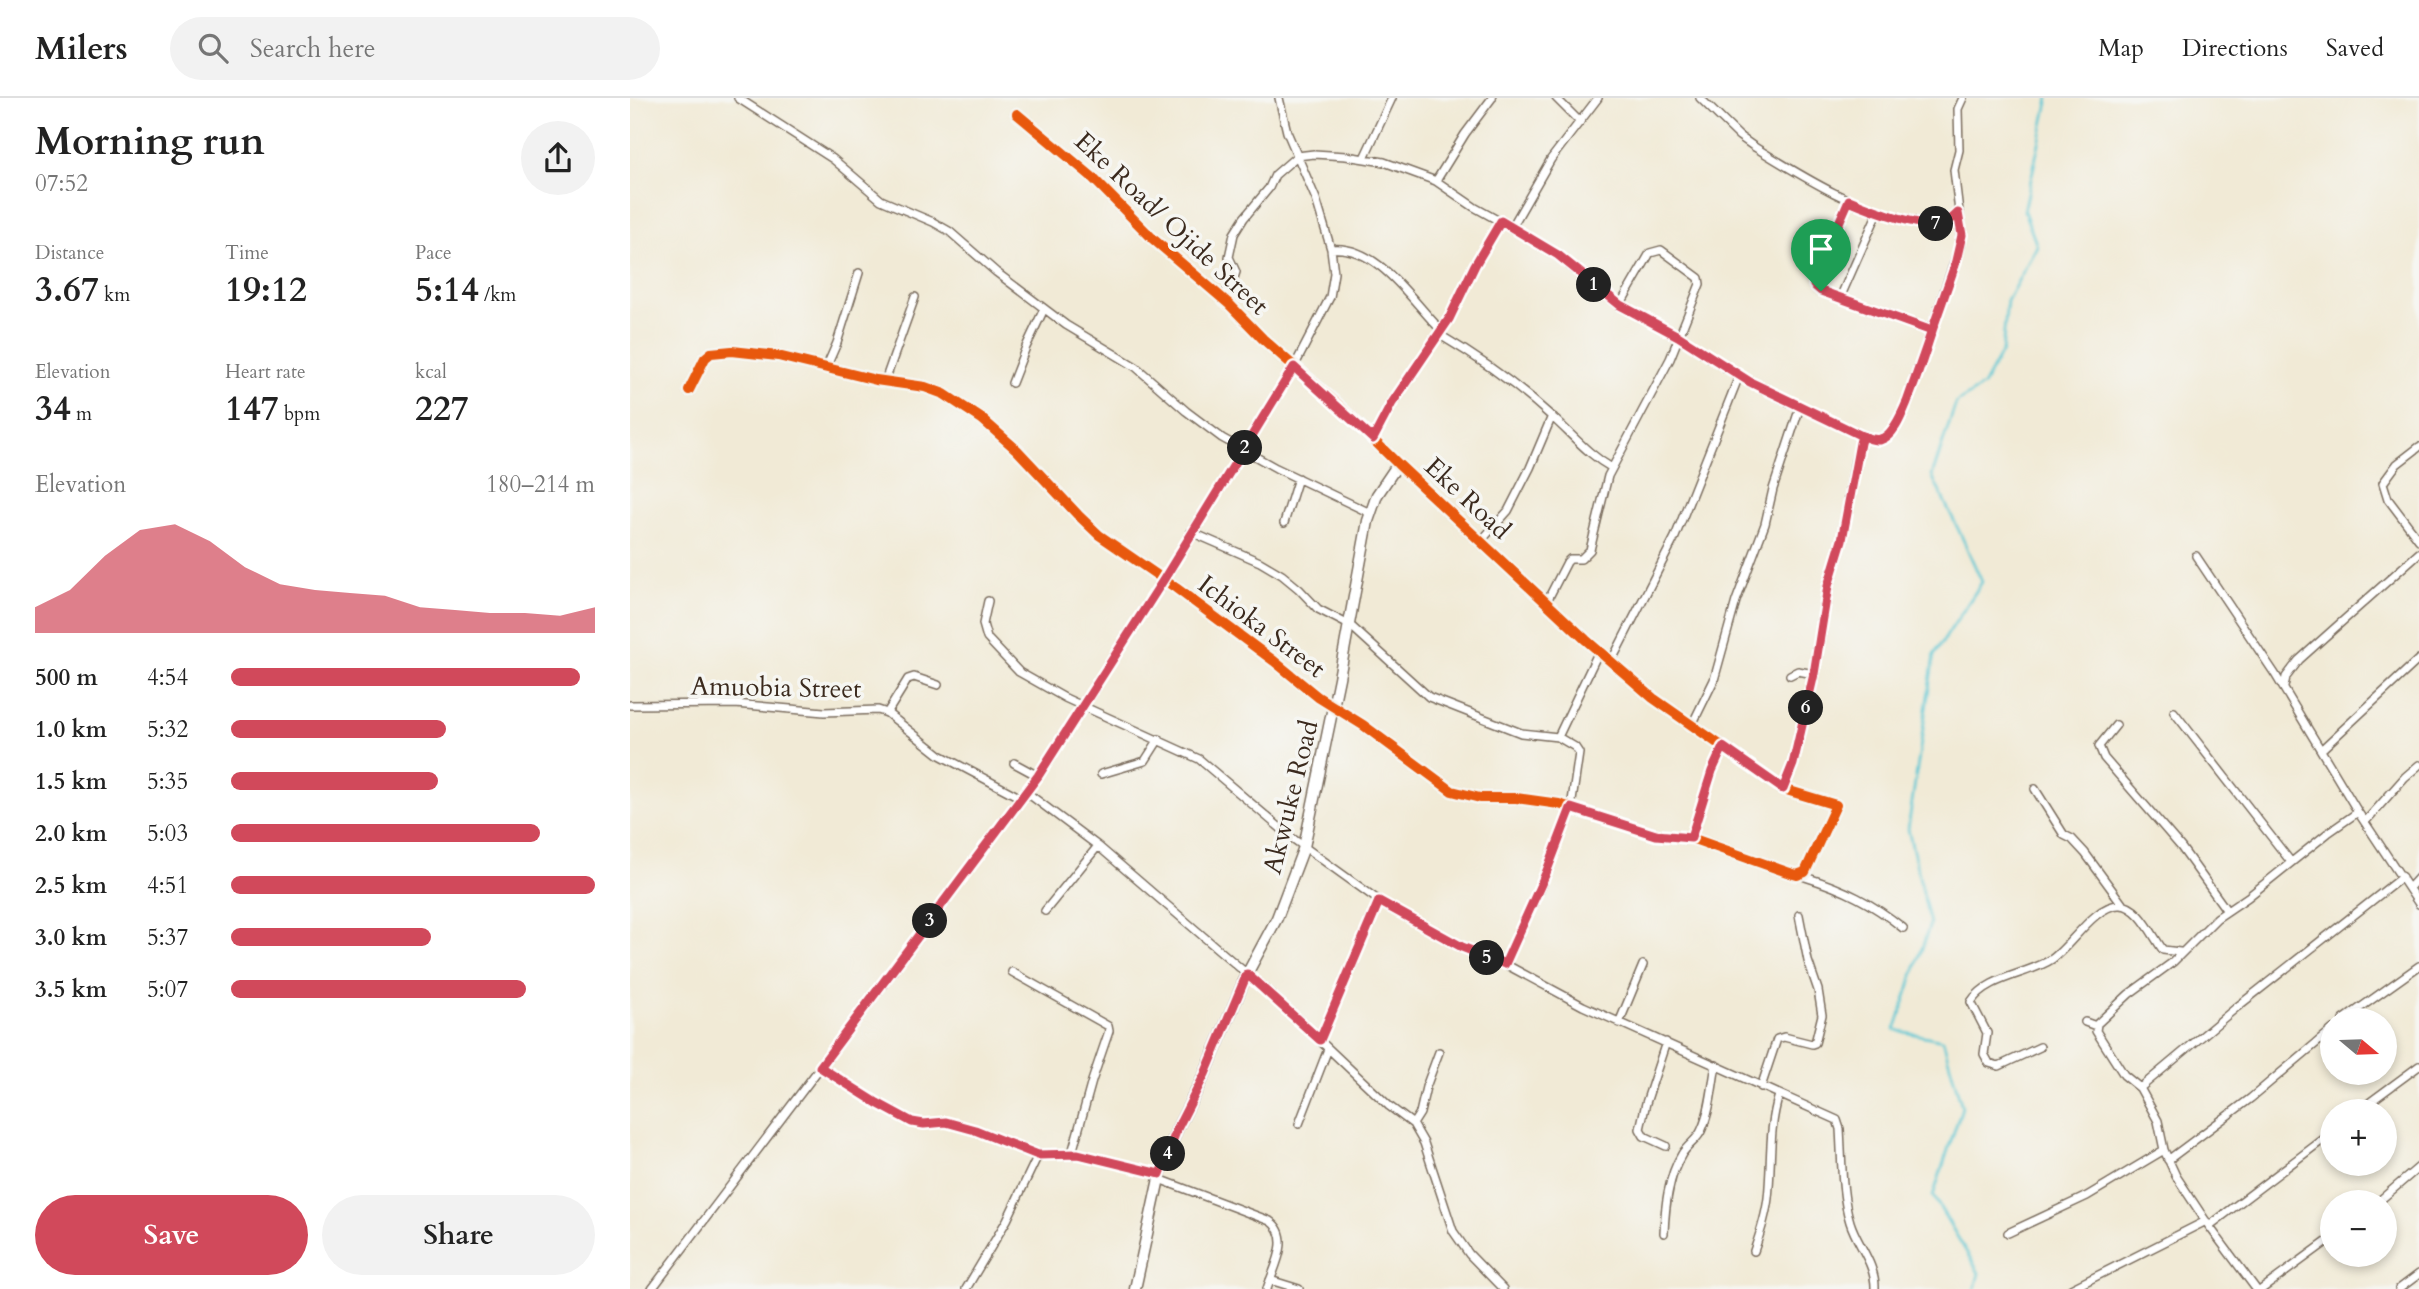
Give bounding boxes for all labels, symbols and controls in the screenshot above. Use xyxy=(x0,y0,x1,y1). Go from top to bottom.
search box xyxy=(170,17,660,80)
text: Milers xyxy=(35,26,128,71)
icon: search xyxy=(194,29,232,67)
text: Search here xyxy=(250,31,376,66)
text: Map xyxy=(2098,32,2144,65)
text: Directions xyxy=(2182,32,2288,65)
text: Saved xyxy=(2326,32,2384,65)
text: Morning run xyxy=(35,116,265,168)
button: share xyxy=(521,121,595,195)
street label: Eke Road/ Ojide Street xyxy=(1067,124,1276,323)
text: 07:52 xyxy=(35,168,88,199)
pin: 7 xyxy=(1918,206,1954,242)
text: 7 xyxy=(1931,210,1940,236)
pin xyxy=(1791,219,1851,291)
icon: arrive xyxy=(1802,230,1840,268)
text: Distance xyxy=(35,240,104,266)
text: Time xyxy=(225,240,269,266)
text: Pace xyxy=(415,240,452,266)
text: 3.67 xyxy=(35,266,99,314)
text: 19:12 xyxy=(225,266,307,314)
text: 5:14 xyxy=(415,266,479,314)
pin: 1 xyxy=(1576,268,1612,302)
text: 1 xyxy=(1589,271,1598,297)
text: km xyxy=(99,282,130,308)
text: /km xyxy=(479,282,516,308)
text: Elevation xyxy=(35,359,110,385)
text: Heart rate xyxy=(225,359,306,385)
text: kcal xyxy=(415,359,447,385)
text: 34 xyxy=(35,385,71,433)
text: 147 xyxy=(225,385,279,433)
text: 227 xyxy=(415,385,469,433)
text: m xyxy=(71,401,92,427)
text: bpm xyxy=(279,401,320,427)
pin: 2 xyxy=(1228,430,1262,466)
text: 2 xyxy=(1240,434,1249,460)
street label: Eke Road xyxy=(1417,449,1518,547)
text: Elevation xyxy=(35,469,126,500)
text: 180–214 m xyxy=(486,469,595,500)
street label: Ichioka Street xyxy=(1191,567,1333,686)
text: 500 m xyxy=(35,662,98,693)
text: 4:54 xyxy=(147,662,188,693)
street label: Amuobia Street xyxy=(690,669,862,706)
pin: 6 xyxy=(1788,690,1824,726)
text: 6 xyxy=(1801,694,1810,720)
text: 1.0 km xyxy=(35,714,107,745)
text: 5:32 xyxy=(147,714,188,745)
street label: Akwuke Road xyxy=(1254,716,1327,878)
text: 1.5 km xyxy=(35,766,107,797)
text: 5:35 xyxy=(147,766,188,797)
text: 2.0 km xyxy=(35,818,107,849)
text: 5:03 xyxy=(147,818,188,849)
text: 2.5 km xyxy=(35,870,107,901)
text: 4:51 xyxy=(147,870,188,901)
pin: 3 xyxy=(912,904,948,938)
text: 3 xyxy=(925,907,934,933)
text: 3.0 km xyxy=(35,922,107,953)
text: 5:37 xyxy=(147,922,188,953)
pin: 5 xyxy=(1470,940,1504,976)
text: 5 xyxy=(1482,944,1491,970)
text: 3.5 km xyxy=(35,974,107,1005)
text: 5:07 xyxy=(147,974,188,1005)
north arrow xyxy=(2320,1008,2398,1085)
map controls xyxy=(2320,1008,2397,1267)
button: + xyxy=(2320,1099,2397,1176)
pin: 4 xyxy=(1150,1136,1186,1172)
text: 4 xyxy=(1163,1140,1172,1166)
button: − xyxy=(2320,1190,2397,1267)
button: Save xyxy=(35,1195,308,1275)
button: Share xyxy=(322,1195,595,1275)

